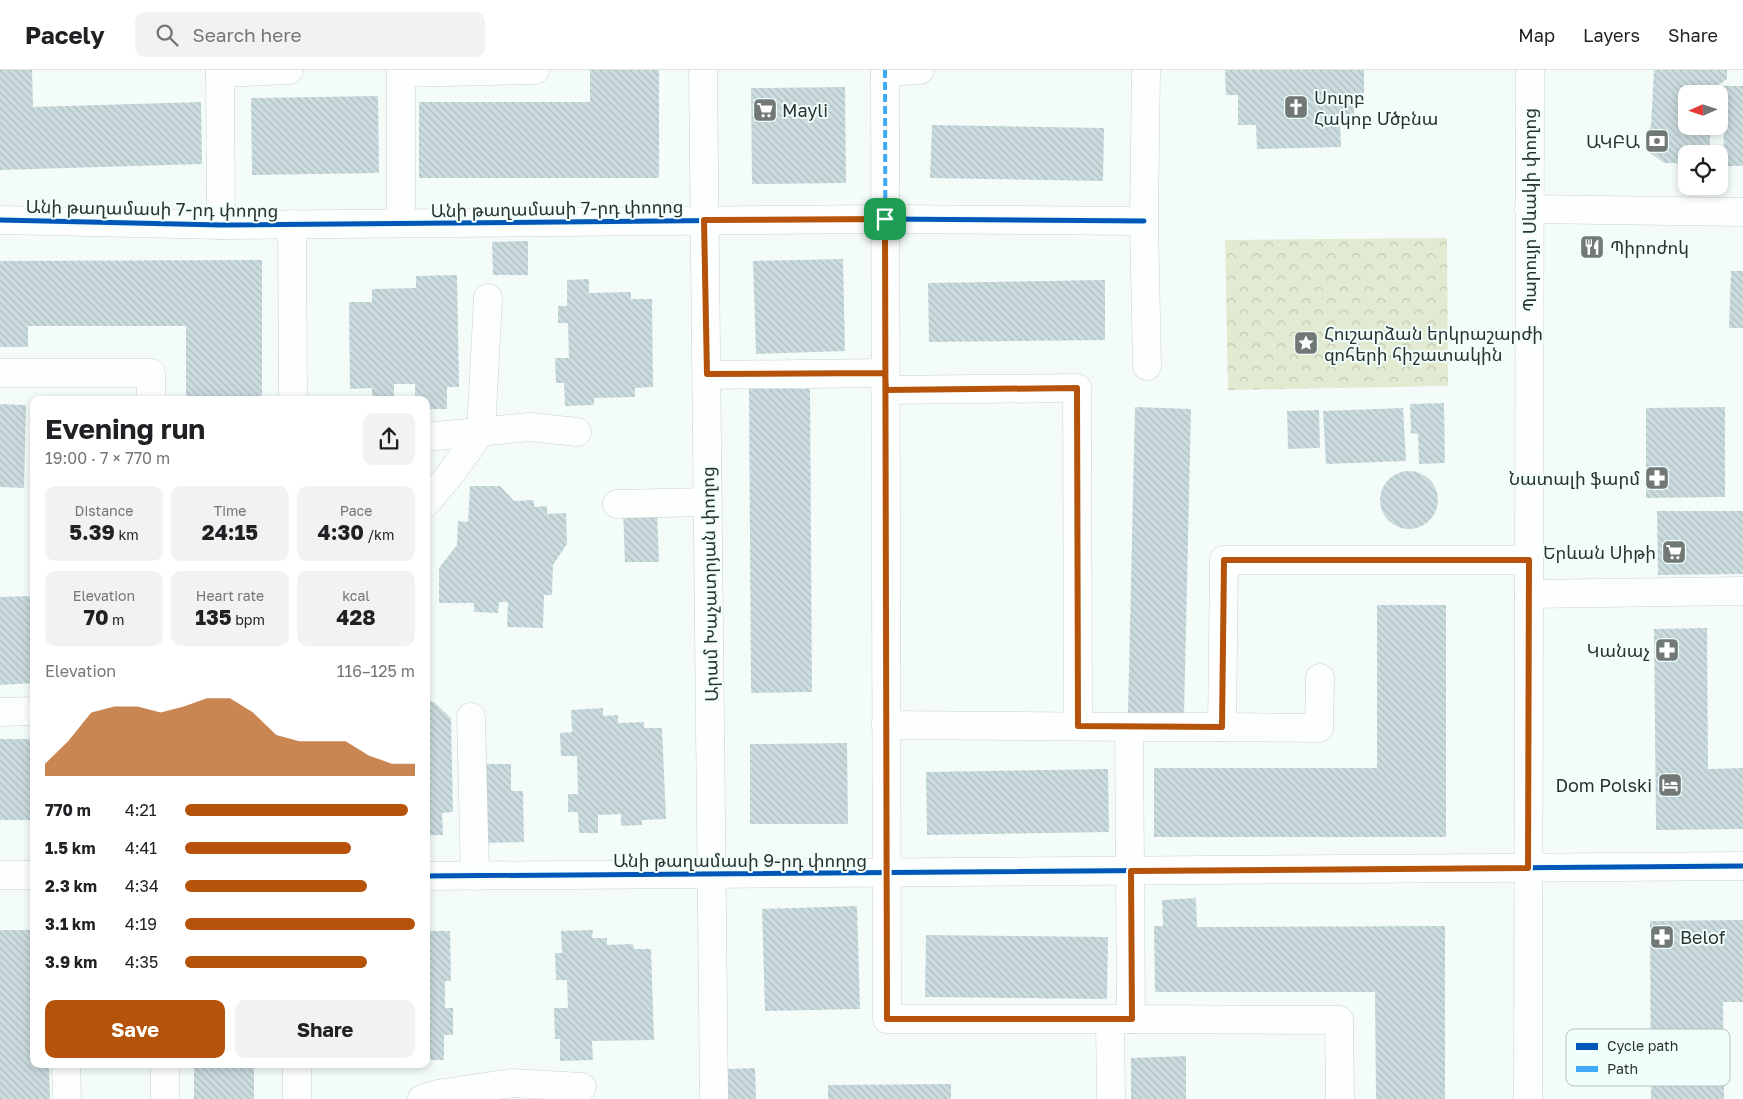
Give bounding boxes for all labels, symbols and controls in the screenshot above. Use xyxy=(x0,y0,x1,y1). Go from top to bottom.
search box xyxy=(135,12,485,57)
text: Pacely xyxy=(25,20,105,49)
icon: search xyxy=(153,21,181,49)
text: Search here xyxy=(193,23,301,46)
text: Map xyxy=(1518,24,1555,46)
text: Layers xyxy=(1583,24,1640,46)
text: Share xyxy=(1668,24,1718,46)
north arrow xyxy=(1678,85,1728,135)
map controls xyxy=(1678,85,1728,195)
place label: Սուրբ Հակոբ Մծբնա xyxy=(1314,86,1438,129)
church icon: Սուրբ Հակոբ Մծբնա xyxy=(1283,94,1309,120)
supermarket icon: Mayli xyxy=(752,97,778,123)
place label: Mayli xyxy=(782,99,828,121)
street label: Պարույր Սևակի փողոց xyxy=(1518,108,1540,312)
bank icon: ԱԿԲԱ xyxy=(1644,128,1670,154)
place label: ԱԿԲԱ xyxy=(1586,130,1640,152)
button: locate xyxy=(1678,145,1728,195)
street label: Անի թաղամասի 7-րդ փողոց xyxy=(25,195,279,221)
street label: Անի թաղամասի 7-րդ փողոց xyxy=(430,195,684,221)
pin xyxy=(864,198,906,240)
icon: arrive xyxy=(871,205,899,233)
restaurant icon: Պիրոժոկ xyxy=(1579,234,1605,260)
place label: Պիրոժոկ xyxy=(1610,236,1689,258)
place label: Հուշարձան երկրաշարժի զոհերի հիշատակին xyxy=(1324,322,1543,365)
place icon: Հուշարձան երկրաշարժի զոհերի հիշատակին xyxy=(1293,330,1319,356)
text: Evening run xyxy=(45,412,205,445)
button: share xyxy=(363,413,415,465)
text: 19:00 · 7 × 770 m xyxy=(45,448,170,468)
pharmacy icon: Նատալի ֆարմ xyxy=(1644,465,1670,491)
street label: Արամ Խաչատրյան փողոց xyxy=(696,466,722,702)
place label: Նատալի ֆարմ xyxy=(1509,467,1640,489)
text: Distance xyxy=(75,502,133,519)
text: Time xyxy=(214,502,246,519)
text: Pace xyxy=(340,502,372,519)
text: 5.39 xyxy=(69,519,115,545)
text: 24:15 xyxy=(202,519,258,545)
text: 4:30 xyxy=(318,519,364,545)
text: km xyxy=(115,526,139,543)
text: /km xyxy=(364,526,394,543)
supermarket icon: Երևան Սիթի xyxy=(1661,539,1687,565)
place label: Երևան Սիթի xyxy=(1543,541,1656,563)
text: Elevation xyxy=(73,587,135,604)
text: Heart rate xyxy=(196,587,264,604)
text: kcal xyxy=(342,587,370,604)
text: 70 xyxy=(84,604,109,630)
text: 135 xyxy=(195,604,232,630)
text: 428 xyxy=(336,604,376,630)
text: m xyxy=(109,611,125,628)
text: bpm xyxy=(232,611,265,628)
pharmacy icon: Կանաչ xyxy=(1654,637,1680,663)
place label: Կանաչ xyxy=(1587,639,1650,661)
text: Elevation xyxy=(45,661,116,681)
text: 116–125 m xyxy=(337,661,415,681)
hotel icon: Dom Polski xyxy=(1657,772,1683,798)
place label: Dom Polski xyxy=(1555,774,1652,796)
text: 770 m xyxy=(45,800,91,820)
text: 4:21 xyxy=(125,800,157,820)
text: 1.5 km xyxy=(45,838,95,858)
text: 4:41 xyxy=(125,838,157,858)
street label: Անի թաղամասի 9-րդ փողոց xyxy=(613,849,867,871)
text: 2.3 km xyxy=(45,876,97,896)
text: 4:34 xyxy=(125,876,159,896)
text: 3.1 km xyxy=(45,914,95,934)
text: 4:19 xyxy=(125,914,157,934)
pharmacy icon: Belof xyxy=(1649,924,1675,950)
place label: Belof xyxy=(1680,926,1726,948)
text: 3.9 km xyxy=(45,952,97,972)
text: 4:35 xyxy=(125,952,158,972)
button: Save xyxy=(45,1000,225,1058)
button: Share xyxy=(235,1000,415,1058)
legend xyxy=(1566,1029,1730,1086)
text: Cycle path xyxy=(1607,1037,1678,1054)
text: Path xyxy=(1607,1060,1638,1077)

